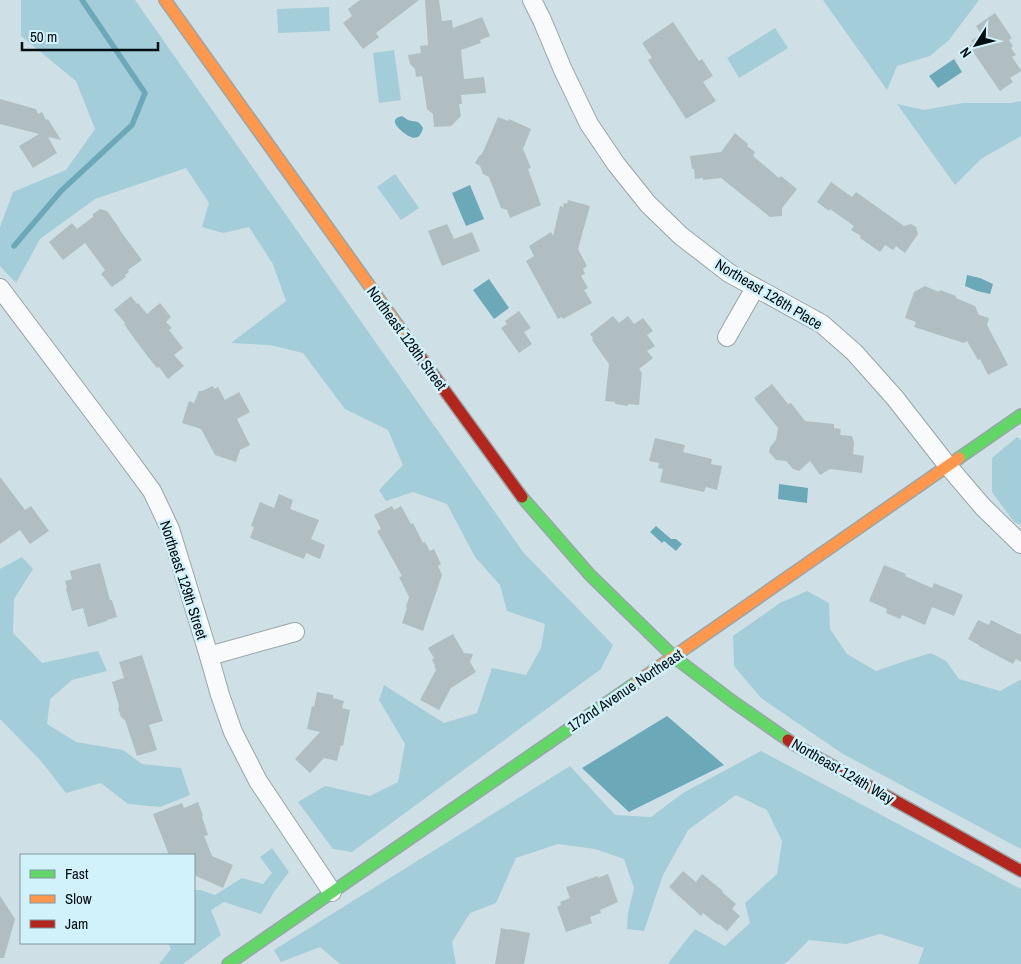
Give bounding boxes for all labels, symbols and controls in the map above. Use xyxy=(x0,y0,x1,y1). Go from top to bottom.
scale bar xyxy=(22,20,159,52)
north arrow xyxy=(951,20,1001,70)
text: 50 m xyxy=(30,26,57,47)
text: N xyxy=(956,44,975,61)
street label: Northeast 126th Place xyxy=(711,254,827,334)
street label: Northeast 128th Street xyxy=(362,282,452,395)
street label: Northeast 129th Street xyxy=(155,518,213,643)
street label: 172nd Avenue Northeast xyxy=(563,643,687,737)
street label: Northeast 124th Way xyxy=(788,733,899,809)
legend xyxy=(20,854,195,944)
text: Fast xyxy=(65,863,89,884)
text: Slow xyxy=(65,888,92,909)
text: Jam xyxy=(65,913,88,934)

